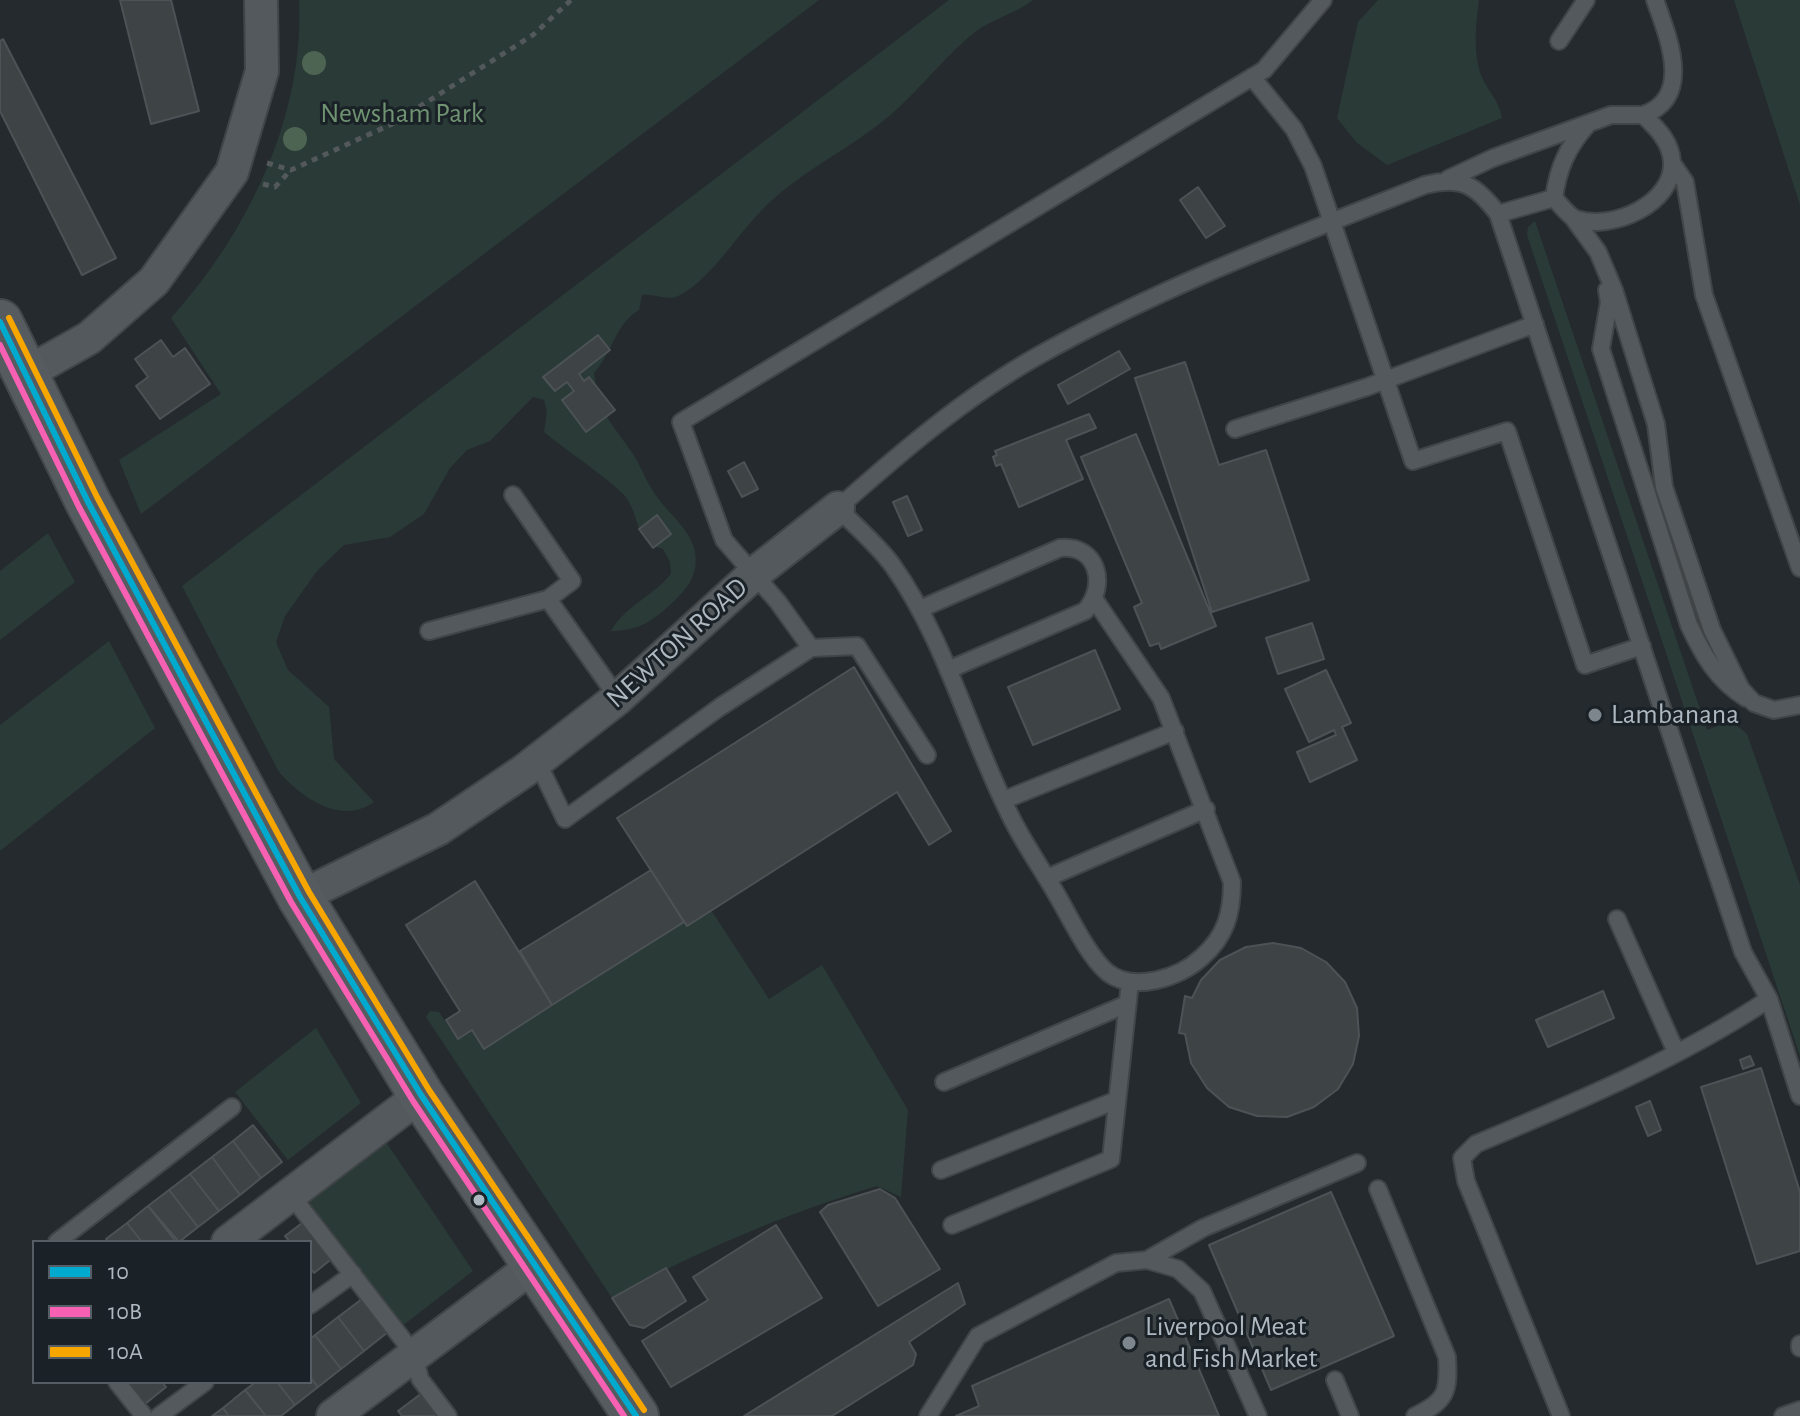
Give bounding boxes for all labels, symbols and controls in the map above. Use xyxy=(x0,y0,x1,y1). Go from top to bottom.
park label: Newsham Park xyxy=(320,97,484,131)
street label: NEWTON ROAD xyxy=(599,571,755,715)
place label: Lambanana xyxy=(1611,698,1739,732)
marker: Lambanana xyxy=(1586,706,1604,724)
unlabelled marker xyxy=(471,1192,487,1208)
legend xyxy=(32,1240,312,1384)
text: 10 xyxy=(108,1260,129,1284)
text: 10B xyxy=(108,1300,142,1324)
place label: Liverpool Meat and Fish Market xyxy=(1145,1310,1317,1376)
marker: Liverpool Meat and Fish Market xyxy=(1120,1334,1138,1352)
text: 10A xyxy=(108,1340,143,1364)

